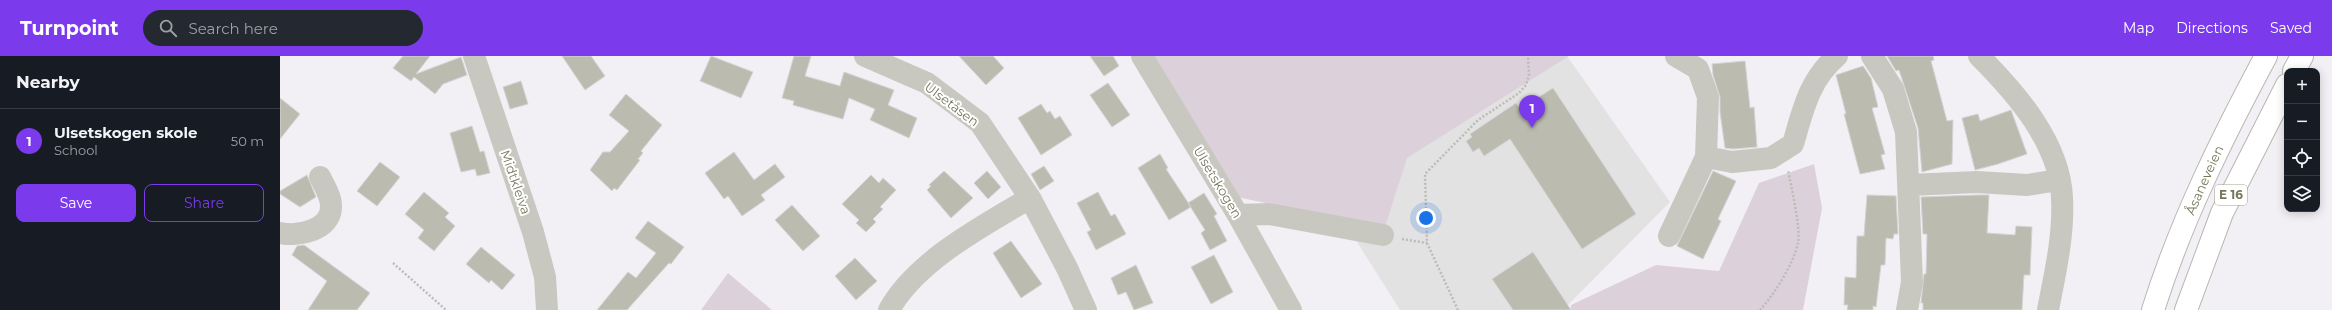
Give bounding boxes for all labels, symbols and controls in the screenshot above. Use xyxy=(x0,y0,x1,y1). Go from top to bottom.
search box xyxy=(143,10,423,46)
text: Turnpoint xyxy=(20,17,119,40)
icon: search xyxy=(157,17,179,39)
text: Search here xyxy=(189,19,278,38)
text: Map xyxy=(2123,19,2154,37)
text: Directions xyxy=(2176,19,2248,37)
text: Saved xyxy=(2270,19,2312,37)
map controls xyxy=(2284,68,2320,212)
button: + xyxy=(2284,68,2320,104)
text: Nearby xyxy=(16,72,80,92)
street label: Ulsetåsen xyxy=(922,78,982,130)
pin: 1 xyxy=(1519,95,1545,128)
button: − xyxy=(2284,104,2320,140)
text: Ulsetskogen skole xyxy=(54,123,197,142)
text: 1 xyxy=(26,133,32,149)
text: 50 m xyxy=(231,133,264,149)
button: locate xyxy=(2284,140,2320,176)
text: School xyxy=(54,142,98,158)
street label: Ulsetskogen xyxy=(1190,143,1246,221)
street label: Åsaneveien xyxy=(2182,143,2226,217)
street label: Midtkleiva xyxy=(498,148,534,216)
button: layers xyxy=(2284,176,2320,212)
button: Save xyxy=(16,184,136,222)
button: Share xyxy=(144,184,264,222)
road number: E 16 xyxy=(2215,185,2247,205)
your location xyxy=(1416,208,1436,228)

